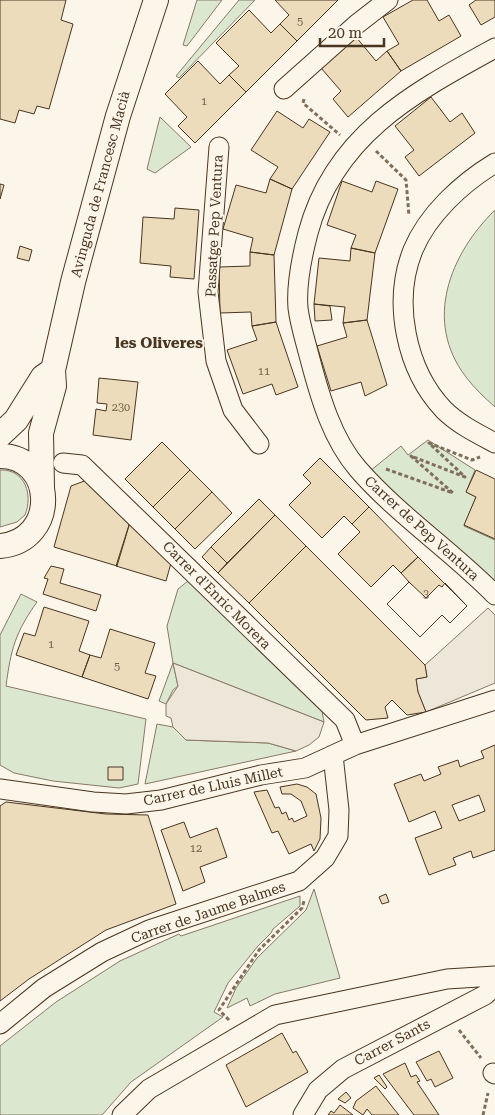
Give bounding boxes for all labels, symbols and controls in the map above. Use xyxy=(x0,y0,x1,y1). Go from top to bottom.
house number: 5 xyxy=(297,15,303,28)
scale bar xyxy=(320,15,384,47)
text: 20 m xyxy=(328,24,363,42)
street label: Avinguda de Francesc Macià xyxy=(67,89,133,279)
house number: 1 xyxy=(201,95,207,108)
street label: Passatge Pep Ventura xyxy=(202,154,226,298)
district label: les Oliveres xyxy=(115,334,203,352)
house number: 11 xyxy=(258,365,270,378)
house number: 230 xyxy=(112,401,130,414)
street label: Carrer de Pep Ventura xyxy=(362,472,483,584)
street label: Carrer d'Enric Morera xyxy=(160,538,275,653)
house number: 3 xyxy=(423,588,429,601)
house number: 1 xyxy=(48,638,54,651)
house number: 5 xyxy=(114,660,120,673)
street label: Carrer de Lluis Millet xyxy=(142,763,284,809)
house number: 12 xyxy=(190,842,202,855)
street label: Carrer de Jaume Balmes xyxy=(129,878,288,946)
street label: Carrer Sants xyxy=(351,1015,433,1069)

